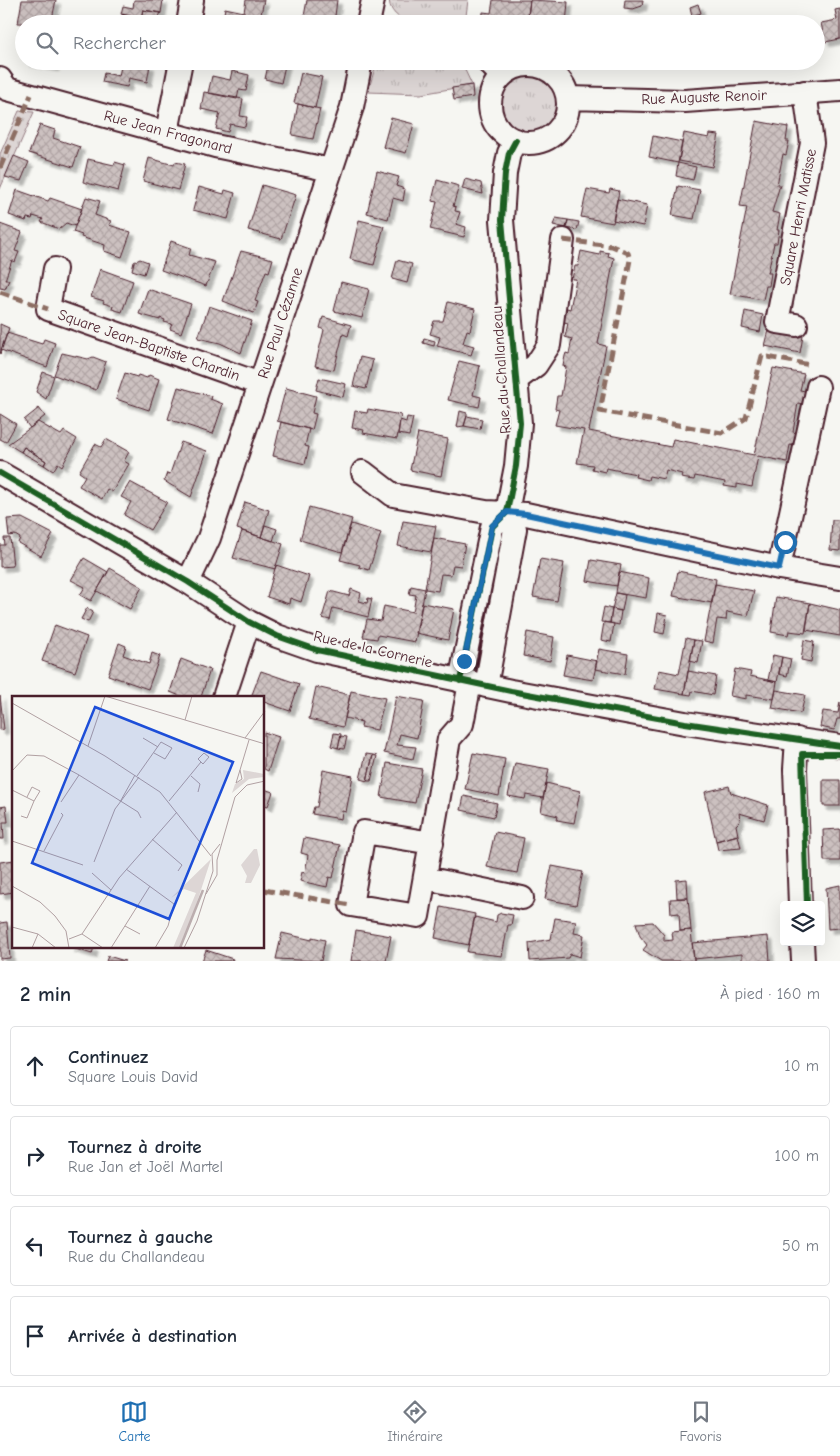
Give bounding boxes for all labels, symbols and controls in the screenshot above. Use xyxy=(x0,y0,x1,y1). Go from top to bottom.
search box xyxy=(15,15,825,70)
icon: search xyxy=(33,29,61,57)
text: Rechercher xyxy=(73,32,166,54)
street label: Rue Auguste Renoir xyxy=(641,86,767,108)
street label: Rue Jean Fragonard xyxy=(102,106,234,158)
street label: Square Henri Matisse xyxy=(776,147,820,287)
street label: Rue Paul Cézanne xyxy=(254,265,307,381)
street label: Square Jean-Baptiste Chardin xyxy=(56,305,242,385)
street label: Rue du Challandeau xyxy=(488,305,514,435)
route start xyxy=(774,531,797,554)
street label: Rue de la Cornerie xyxy=(312,627,435,672)
route end xyxy=(453,650,476,673)
inset map xyxy=(12,696,265,948)
map controls xyxy=(780,901,825,946)
button: layers xyxy=(780,901,825,946)
text: 2 min xyxy=(20,982,71,1006)
text: À pied · 160 m xyxy=(720,985,820,1003)
text: Continuez xyxy=(68,1046,148,1068)
icon: ahead xyxy=(21,1052,49,1080)
text: 10 m xyxy=(784,1057,819,1075)
text: Square Louis David xyxy=(68,1068,198,1086)
text: Tournez à droite xyxy=(68,1136,202,1158)
icon: right xyxy=(21,1142,49,1170)
text: 100 m xyxy=(775,1147,819,1165)
text: Rue Jan et Joël Martel xyxy=(68,1158,223,1176)
text: Tournez à gauche xyxy=(68,1226,213,1248)
icon: left xyxy=(21,1232,49,1260)
text: 50 m xyxy=(782,1237,819,1255)
text: Rue du Challandeau xyxy=(68,1248,205,1266)
icon: arrive xyxy=(21,1322,49,1350)
text: Arrivée à destination xyxy=(68,1325,237,1347)
tab: Carte xyxy=(118,1398,150,1445)
tab: Itinéraire xyxy=(387,1398,443,1445)
tab: Favoris xyxy=(680,1398,722,1445)

